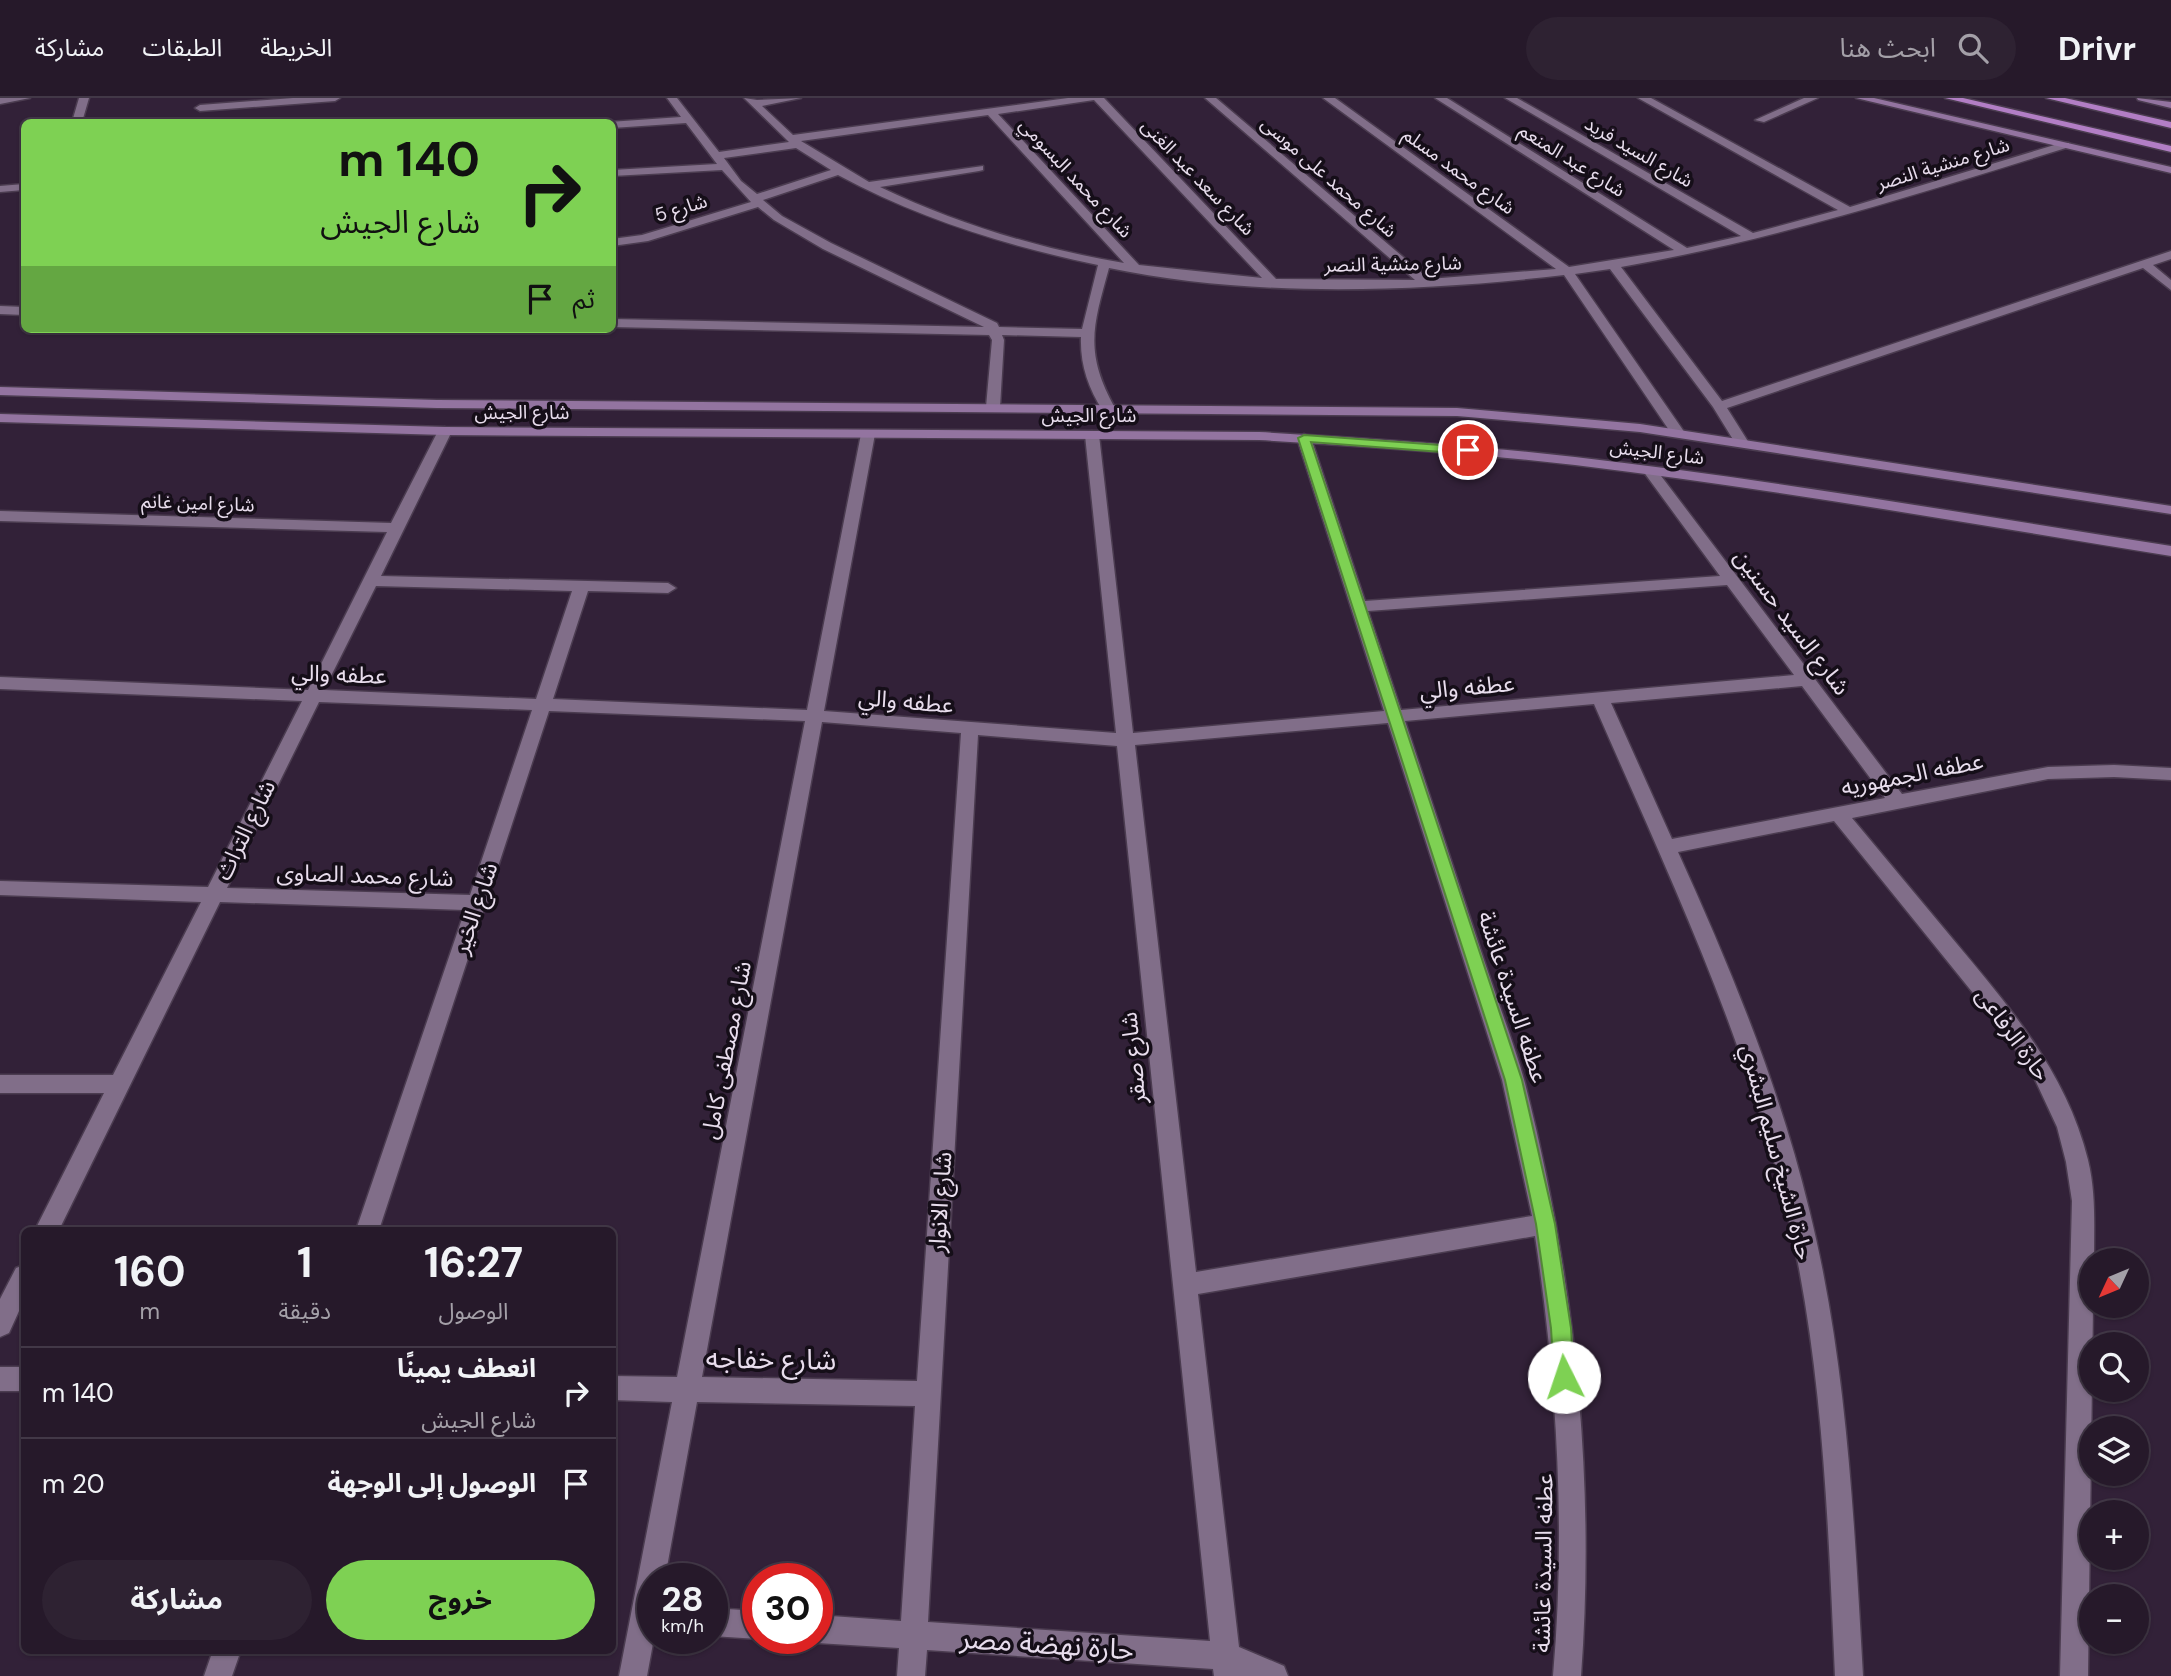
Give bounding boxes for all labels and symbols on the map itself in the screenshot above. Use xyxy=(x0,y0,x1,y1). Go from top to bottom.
street label: شارع محمد على موسى xyxy=(1255,111,1402,244)
street label: شارع السيد فريد xyxy=(1580,111,1698,194)
street label: شارع محمد البسومي xyxy=(1012,113,1138,245)
street label: شارع سعد عبد الغنى xyxy=(1135,113,1260,241)
street label: شارع عبد المنعم xyxy=(1513,117,1630,204)
street label: شارع محمد مسلم xyxy=(1397,122,1520,222)
street label: شارع منشية النصر xyxy=(1873,132,2013,197)
street label: شارع 5 xyxy=(652,188,711,229)
street label: شارع منشية النصر xyxy=(1323,250,1462,279)
street label: شارع الجيش xyxy=(475,400,569,426)
street label: شارع الجيش xyxy=(1042,403,1136,429)
pin xyxy=(1438,420,1498,480)
street label: شارع الجيش xyxy=(1608,434,1706,471)
street label: شارع امين غانم xyxy=(141,489,255,519)
street label: شارع السيد حسنين xyxy=(1726,543,1857,702)
street label: عطفه والي xyxy=(291,657,387,693)
street label: عطفه والي xyxy=(1418,668,1516,708)
street label: عطفه والي xyxy=(857,682,955,722)
street label: عطفه الجمهوريه xyxy=(1838,746,1986,802)
street label: شارع التراث xyxy=(208,775,284,886)
street label: شارع محمد الصاوى xyxy=(276,857,454,895)
street label: شارع الخير xyxy=(445,858,506,959)
street label: عطفه السيدة عائشة xyxy=(1471,907,1555,1087)
street label: شارع مصطفى كامل xyxy=(694,958,760,1142)
street label: حارة الرفاعى xyxy=(1969,981,2057,1087)
street label: شارع صقر xyxy=(1113,1010,1155,1106)
street label: حارة الشيخ سليم البشري xyxy=(1732,1041,1820,1264)
street label: شارع الانوار xyxy=(921,1151,960,1254)
north arrow xyxy=(2079,1248,2149,1318)
street label: شارع خفاجه xyxy=(705,1339,837,1381)
position arrow xyxy=(1527,1340,1601,1414)
street label: عطفه السيدة عائشة xyxy=(1526,1473,1560,1653)
speed limit sign: 30 xyxy=(742,1563,833,1654)
street label: حارة نهضة مصر xyxy=(958,1619,1135,1669)

